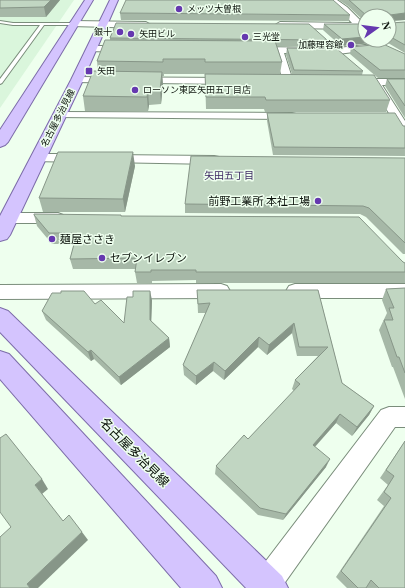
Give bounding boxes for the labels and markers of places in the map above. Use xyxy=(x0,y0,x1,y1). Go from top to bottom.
marker: メッツ大曽根 xyxy=(174,4,184,14)
place label: メッツ大曽根 xyxy=(187,4,241,14)
place label: 銀十 xyxy=(94,27,112,37)
marker: 銀十 xyxy=(115,27,125,37)
marker: 矢田ビル xyxy=(126,29,136,39)
place label: 矢田ビル xyxy=(139,29,175,39)
marker: 三光堂 xyxy=(240,32,250,42)
place label: 三光堂 xyxy=(253,32,280,42)
place label: 加藤理容館 xyxy=(298,40,343,50)
marker: 加藤理容館 xyxy=(346,40,356,50)
marker: 矢田 xyxy=(84,66,94,76)
place label: 矢田 xyxy=(97,66,115,76)
marker: ローソン東区矢田五丁目店 xyxy=(130,85,140,95)
place label: ローソン東区矢田五丁目店 xyxy=(143,85,251,95)
place label: 前野工業所 本社工場 xyxy=(208,195,310,207)
marker: 前野工業所 本社工場 xyxy=(313,196,323,206)
place label: 麺屋ささき xyxy=(60,233,115,245)
marker: 麺屋ささき xyxy=(47,234,57,244)
place label: セブンイレブン xyxy=(110,252,187,264)
marker: セブンイレブン xyxy=(97,253,107,263)

